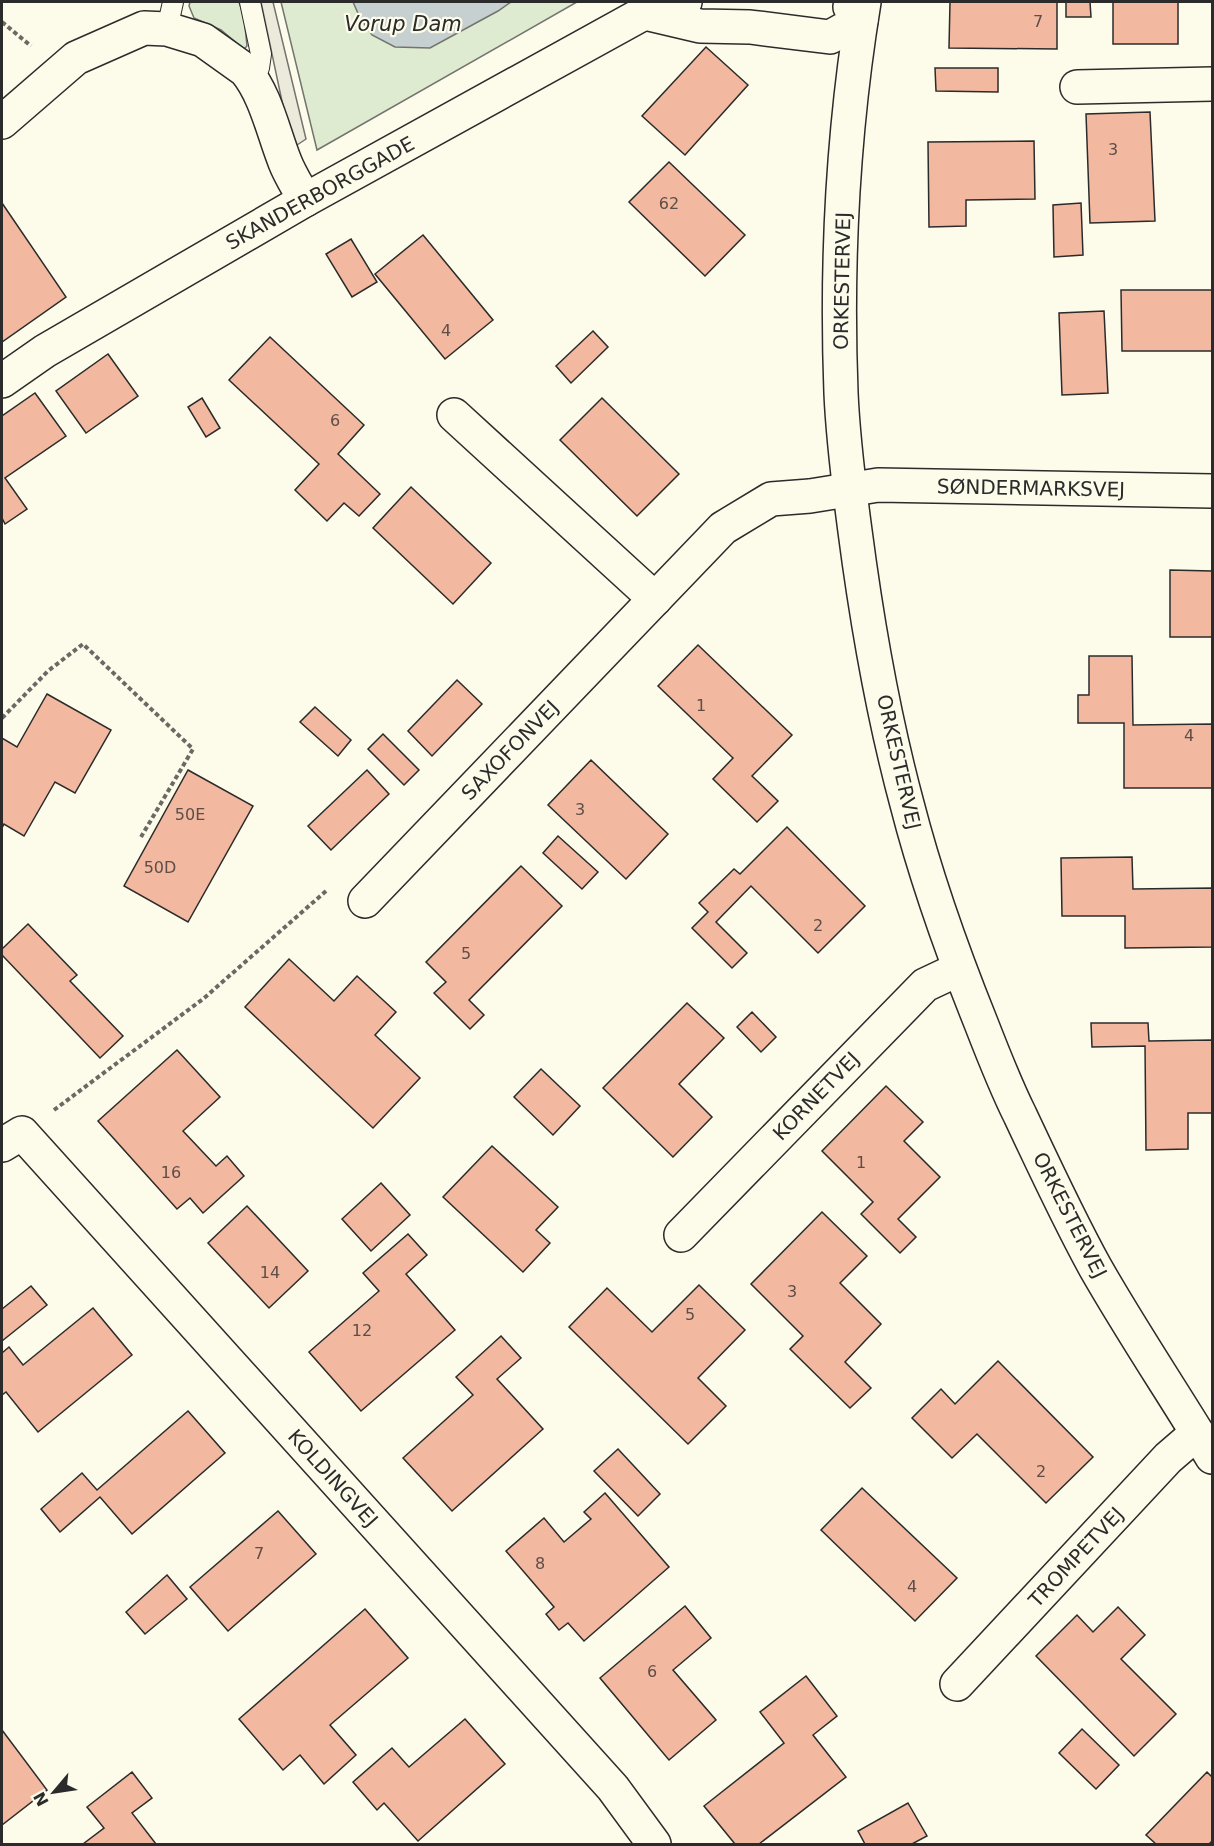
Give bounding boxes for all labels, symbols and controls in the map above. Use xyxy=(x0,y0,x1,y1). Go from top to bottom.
water label: Vorup Dam xyxy=(344,12,462,36)
house number: 7 xyxy=(1033,12,1043,31)
street label: SKANDERBORGGADE xyxy=(222,131,418,255)
house number: 3 xyxy=(1108,140,1118,159)
house number: 62 xyxy=(659,194,679,213)
street label: ORKESTERVEJ xyxy=(829,212,855,350)
house number: 4 xyxy=(441,321,451,340)
house number: 6 xyxy=(330,411,340,430)
street label: SØNDERMARKSVEJ xyxy=(937,474,1125,502)
street label: ORKESTERVEJ xyxy=(872,692,926,832)
street label: SAXOFONVEJ xyxy=(456,695,564,805)
house number: 1 xyxy=(696,696,706,715)
house number: 4 xyxy=(1184,726,1194,745)
house number: 3 xyxy=(575,800,585,819)
house number: 50E xyxy=(175,805,205,824)
house number: 50D xyxy=(144,858,176,877)
house number: 2 xyxy=(813,916,823,935)
house number: 5 xyxy=(461,944,471,963)
street label: KORNETVEJ xyxy=(768,1047,864,1145)
street label: ORKESTERVEJ xyxy=(1028,1148,1112,1282)
house number: 1 xyxy=(856,1153,866,1172)
house number: 16 xyxy=(161,1163,181,1182)
house number: 14 xyxy=(260,1263,280,1282)
house number: 3 xyxy=(787,1282,797,1301)
house number: 5 xyxy=(685,1305,695,1324)
house number: 12 xyxy=(352,1321,372,1340)
street label: KOLDINGVEJ xyxy=(283,1424,383,1532)
house number: 2 xyxy=(1036,1462,1046,1481)
street label: TROMPETVEJ xyxy=(1023,1502,1129,1613)
house number: 7 xyxy=(254,1544,264,1563)
house number: 8 xyxy=(535,1554,545,1573)
house number: 4 xyxy=(907,1577,917,1596)
house number: 6 xyxy=(647,1662,657,1681)
north arrow xyxy=(24,1762,84,1822)
text: N xyxy=(30,1789,53,1809)

